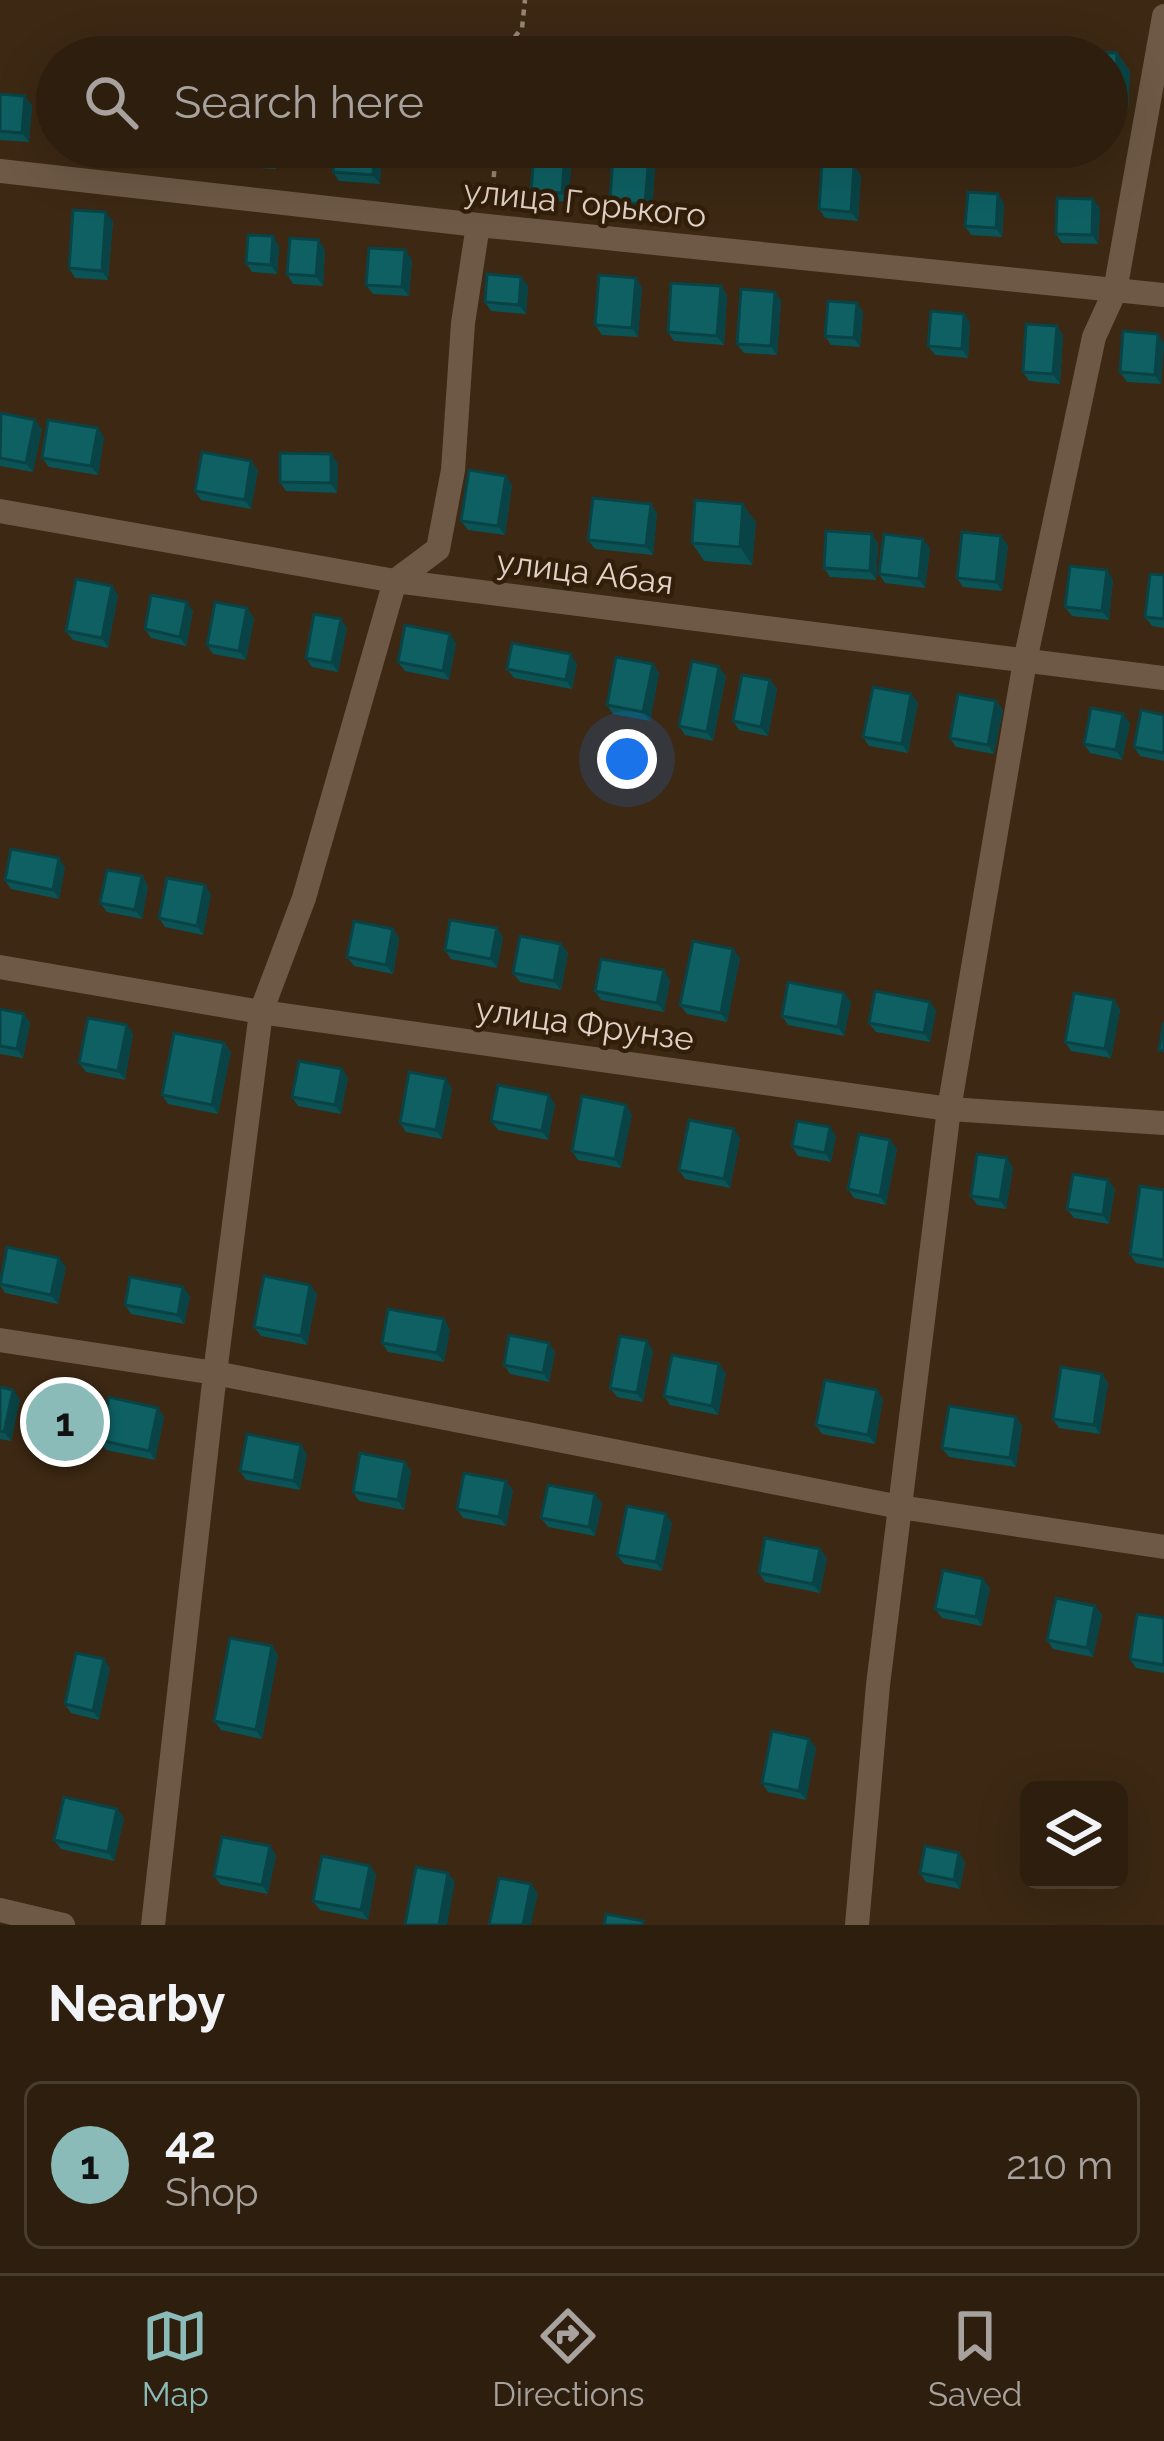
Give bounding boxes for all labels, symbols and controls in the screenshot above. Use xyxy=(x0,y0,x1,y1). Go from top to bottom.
search box xyxy=(36,36,1128,168)
icon: search xyxy=(78,69,144,135)
text: Search here xyxy=(174,76,424,129)
street label: улица Горького xyxy=(462,171,708,235)
street label: улица Абая xyxy=(494,542,676,602)
your location xyxy=(597,729,657,789)
street label: улица Фрунзе xyxy=(473,989,697,1059)
pin: 1 xyxy=(26,1377,104,1467)
map controls xyxy=(1020,1781,1128,1889)
button: layers xyxy=(1020,1781,1128,1889)
text: Nearby xyxy=(48,1973,225,2033)
text: 42 xyxy=(165,2116,216,2169)
text: 1 xyxy=(80,2142,100,2188)
text: 210 m xyxy=(1006,2142,1113,2188)
text: Shop xyxy=(165,2169,259,2215)
tab: Map xyxy=(142,2303,209,2414)
tab: Directions xyxy=(492,2303,645,2414)
tab: Saved xyxy=(928,2303,1022,2414)

